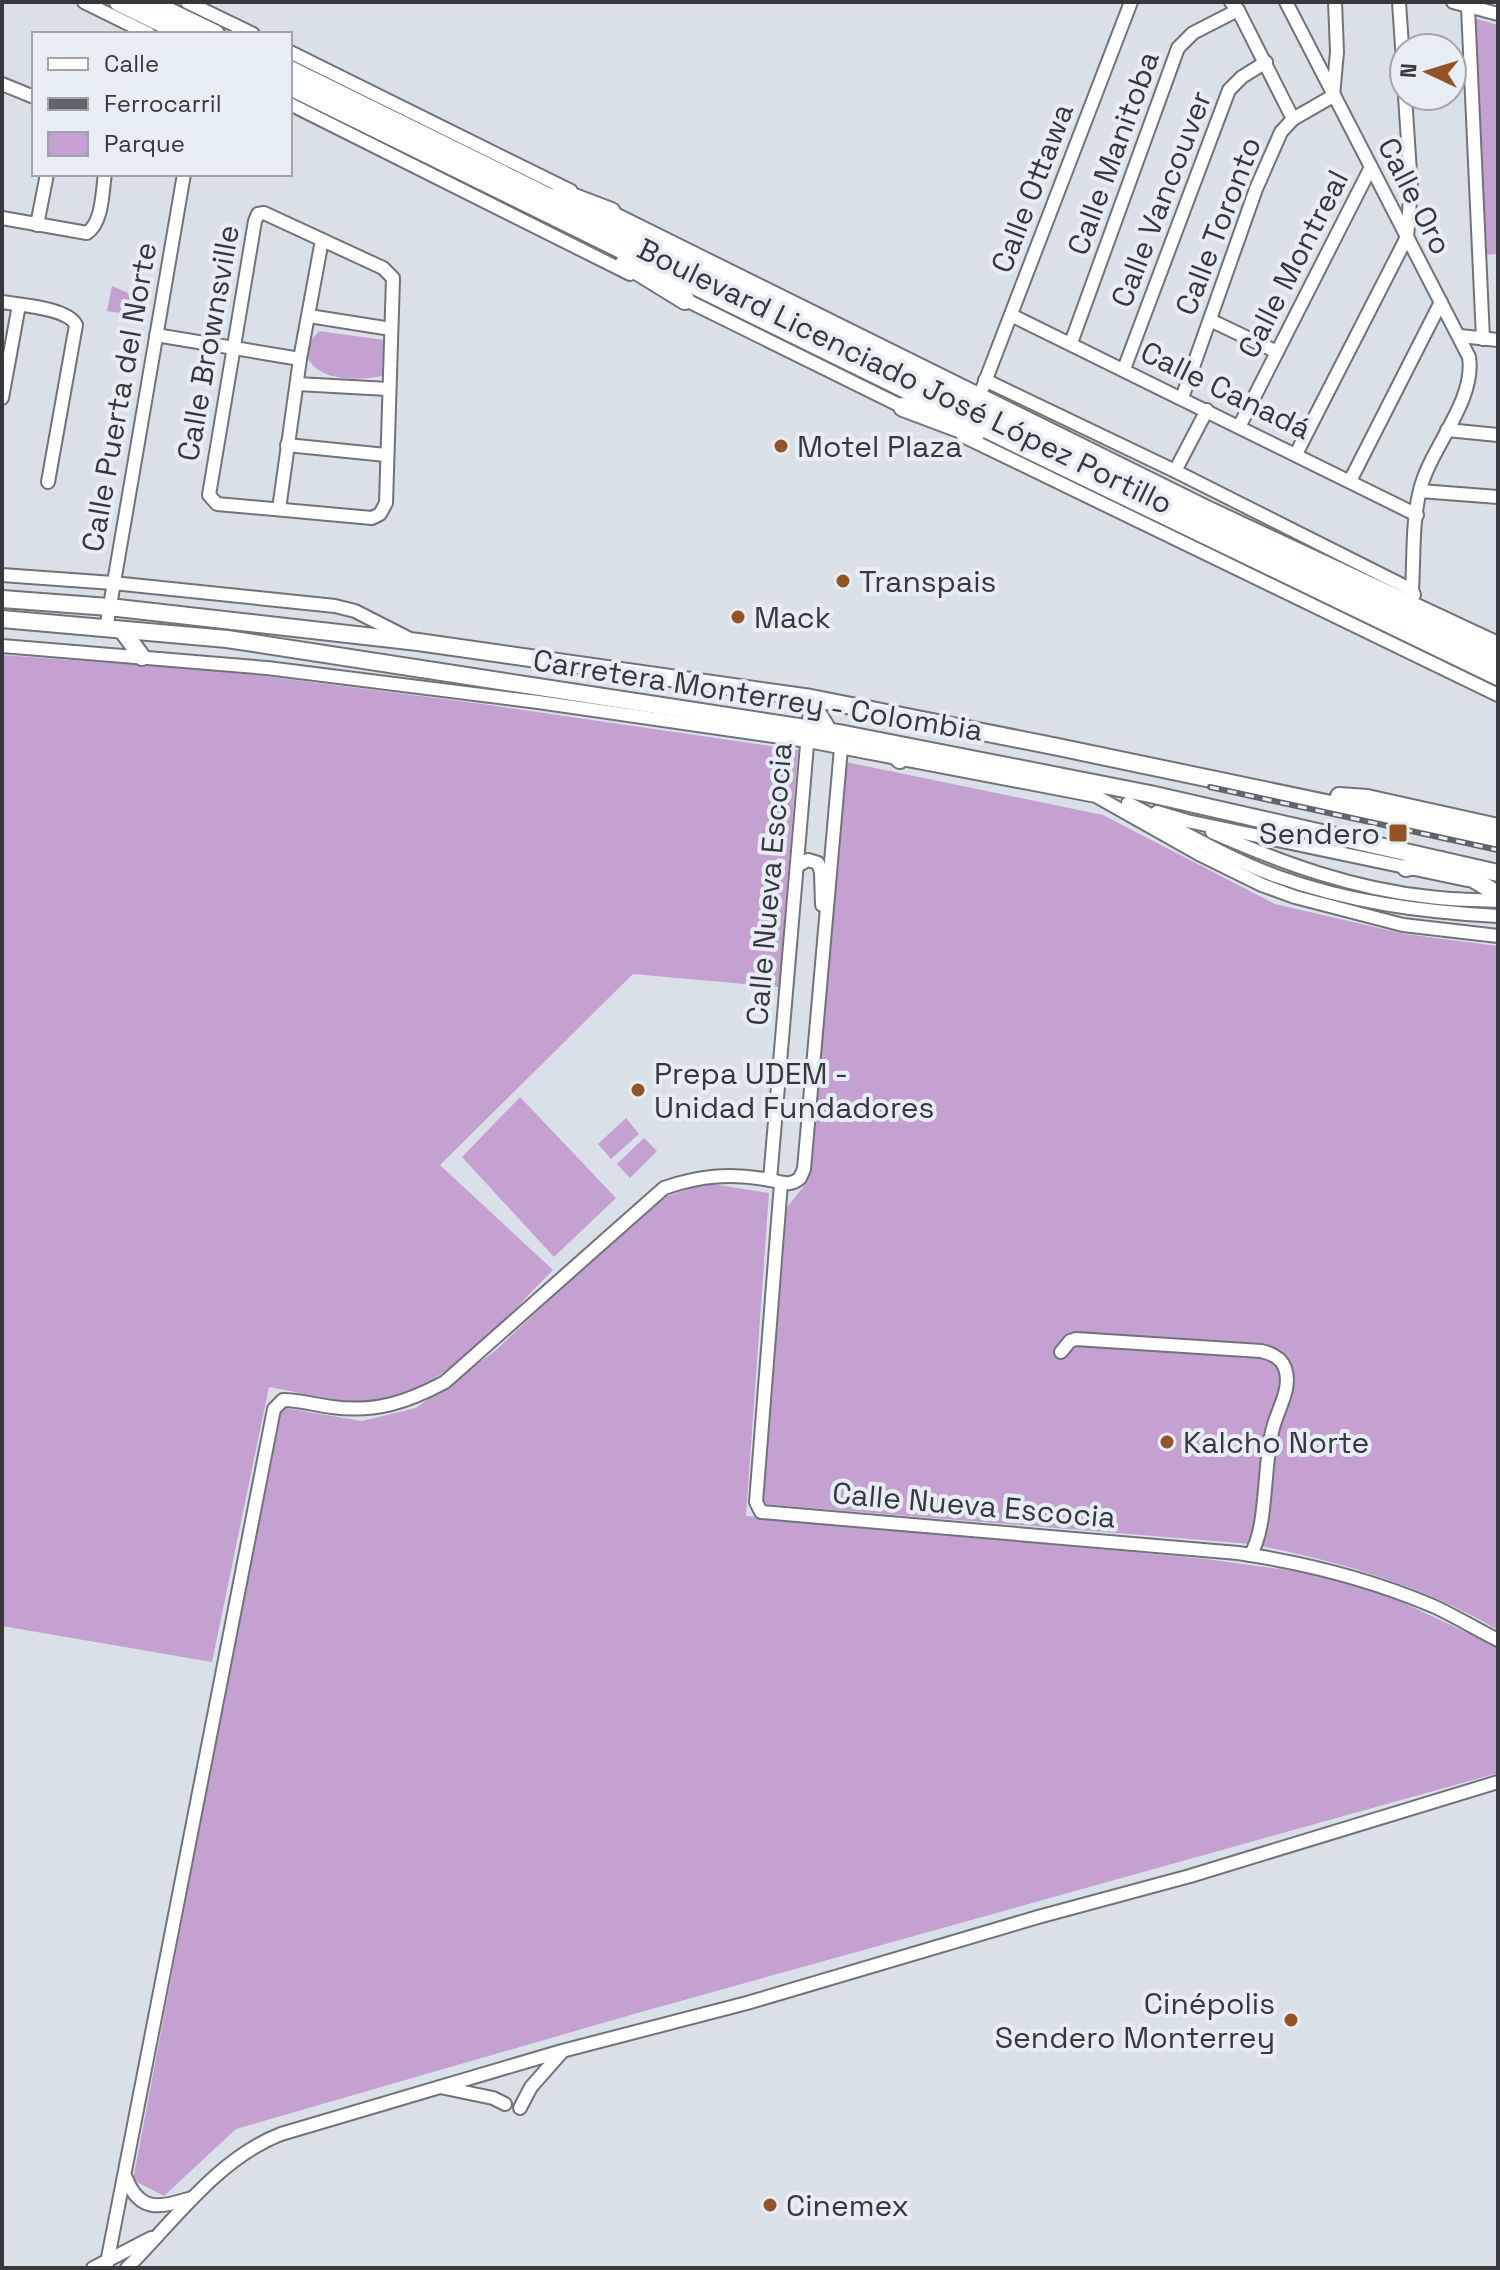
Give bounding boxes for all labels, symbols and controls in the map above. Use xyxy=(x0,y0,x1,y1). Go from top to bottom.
legend xyxy=(32,32,292,176)
north arrow xyxy=(1388,32,1468,112)
street label: Calle Manitoba xyxy=(1058,46,1168,260)
text: Calle xyxy=(104,48,159,79)
text: N xyxy=(1394,62,1423,79)
street label: Calle Vancouver xyxy=(1102,85,1220,313)
text: Ferrocarril xyxy=(104,88,222,119)
street label: Calle Ottawa xyxy=(982,98,1082,278)
text: Parque xyxy=(104,128,185,159)
street label: Calle Toronto xyxy=(1166,131,1270,321)
street label: Calle Oro xyxy=(1369,131,1461,261)
street label: Calle Montreal xyxy=(1229,163,1357,365)
street label: Calle Brownsville xyxy=(168,222,248,464)
street label: Boulevard Licenciado José López Portillo xyxy=(631,229,1179,523)
street label: Calle Puerta del Norte xyxy=(73,239,165,555)
street label: Calle Canadá xyxy=(1134,332,1318,448)
place label: Motel Plaza xyxy=(797,427,962,466)
marker: Motel Plaza xyxy=(772,437,790,455)
place label: Transpais xyxy=(859,562,996,601)
marker: Transpais xyxy=(834,572,852,590)
place label: Mack xyxy=(754,598,831,637)
marker: Mack xyxy=(729,608,747,626)
street label: Carretera Monterrey - Colombia xyxy=(530,640,986,750)
street label: Calle Nueva Escocia xyxy=(737,741,801,1027)
place label: Sendero xyxy=(1259,814,1380,853)
marker: Sendero xyxy=(1387,822,1409,844)
place label: Prepa UDEM - Unidad Fundadores xyxy=(654,1054,934,1127)
marker: Prepa UDEM - Unidad Fundadores xyxy=(629,1081,647,1099)
place label: Kalcho Norte xyxy=(1183,1423,1369,1462)
marker: Kalcho Norte xyxy=(1158,1433,1176,1451)
street label: Calle Nueva Escocia xyxy=(831,1473,1117,1537)
place label: Cinépolis Sendero Monterrey xyxy=(995,1984,1275,2057)
marker: Cinépolis Sendero Monterrey xyxy=(1282,2011,1300,2029)
place label: Cinemex xyxy=(786,2186,909,2225)
marker: Cinemex xyxy=(761,2196,779,2214)

